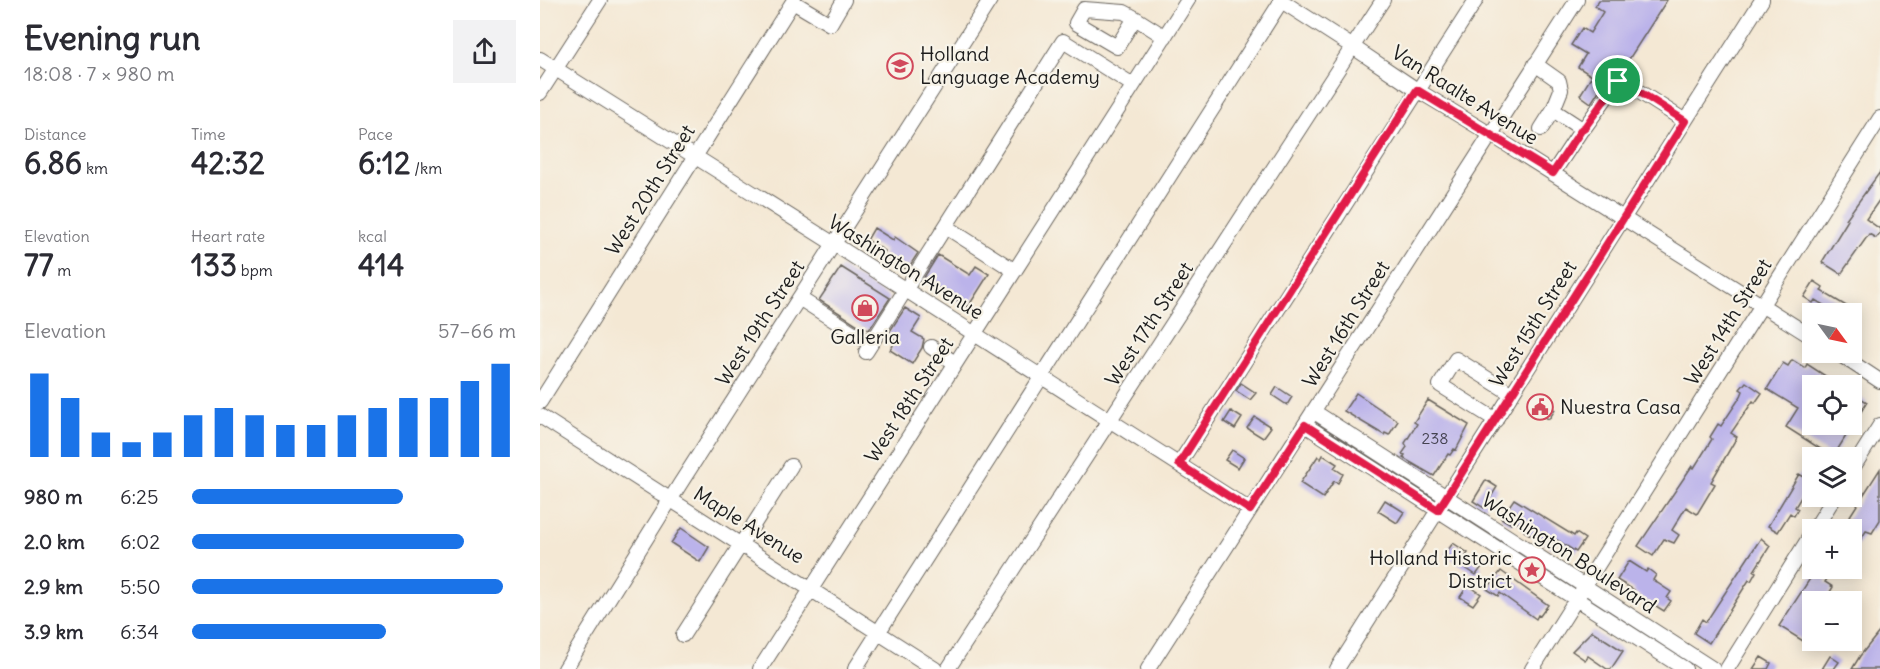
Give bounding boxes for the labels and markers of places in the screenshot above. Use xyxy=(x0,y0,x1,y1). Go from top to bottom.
place label: Holland Language Academy xyxy=(920,41,1100,89)
school or university icon: Holland Language Academy xyxy=(885,51,915,81)
pin xyxy=(1592,55,1643,106)
shop icon: Galleria xyxy=(850,293,880,323)
place label: Galleria xyxy=(830,324,900,349)
public building icon: Nuestra Casa xyxy=(1525,392,1555,422)
place label: Nuestra Casa xyxy=(1560,394,1681,419)
place label: Holland Historic District xyxy=(1369,545,1512,593)
place icon: Holland Historic District xyxy=(1517,555,1547,585)

